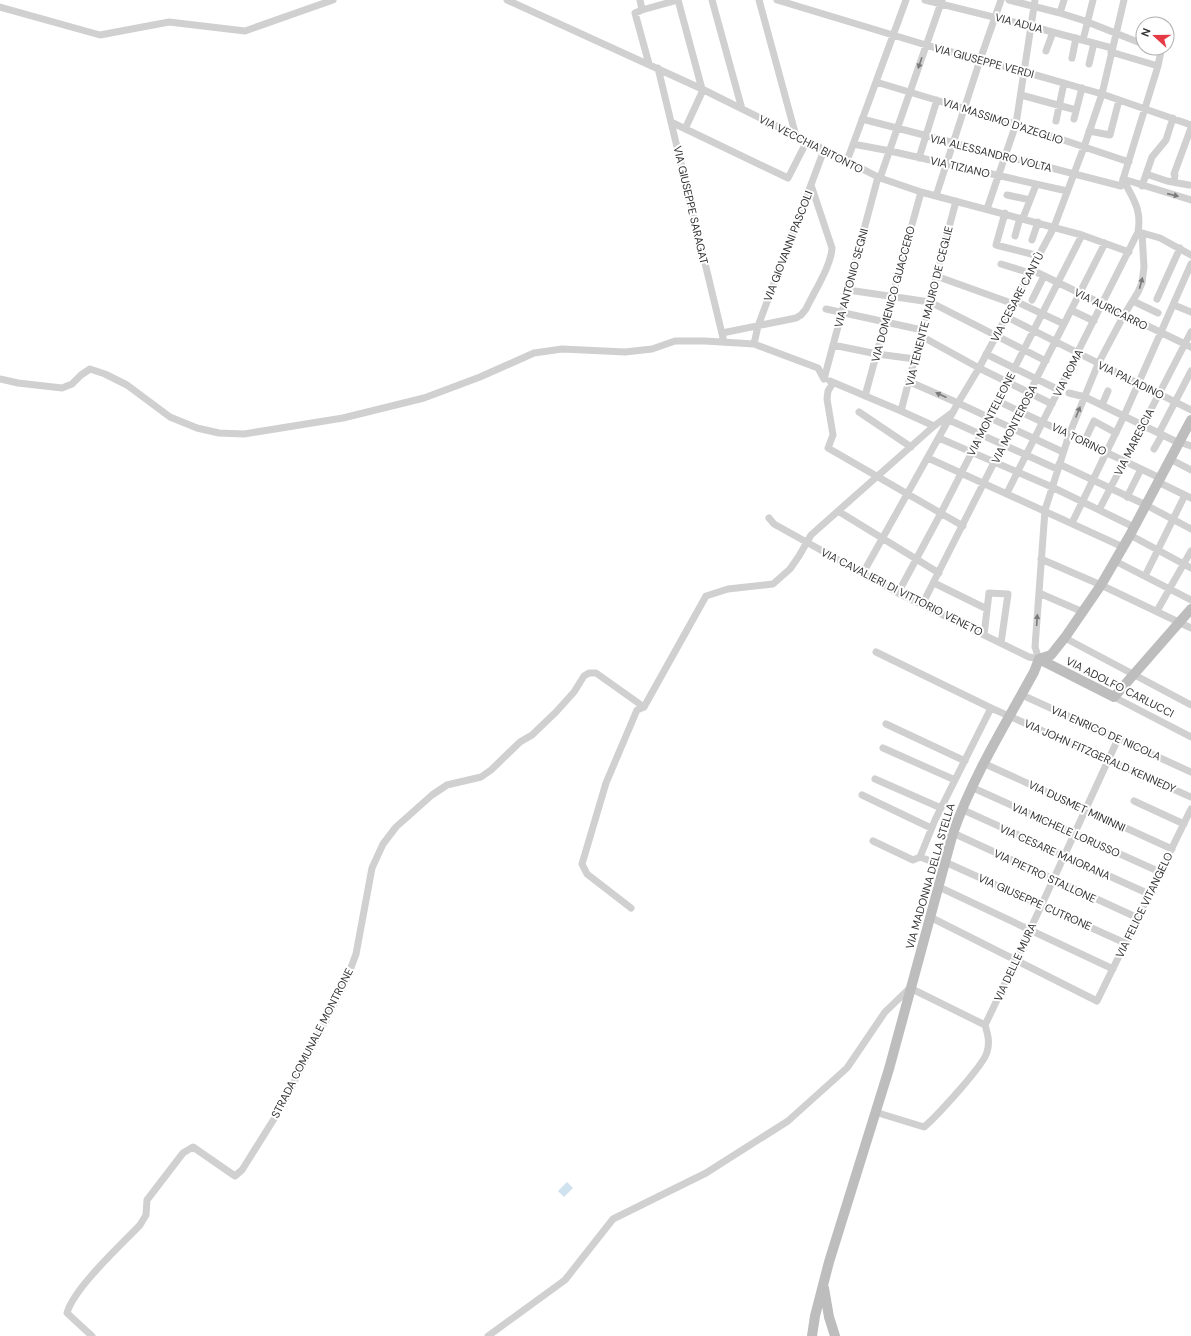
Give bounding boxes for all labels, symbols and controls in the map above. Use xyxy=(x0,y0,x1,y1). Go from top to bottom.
street label: VIA ADUA xyxy=(993,10,1045,36)
north arrow xyxy=(1135,16,1175,56)
text: N xyxy=(1138,26,1154,39)
street label: VIA GIUSEPPE VERDI xyxy=(932,41,1036,81)
one-way arrow xyxy=(917,58,923,70)
street label: VIA MASSIMO D'AZEGLIO xyxy=(941,95,1065,147)
street label: VIA VECCHIA BITONTO xyxy=(756,112,866,176)
street label: VIA ALESSANDRO VOLTA xyxy=(928,131,1054,175)
street label: VIA GIUSEPPE SARAGAT xyxy=(671,145,711,265)
street label: VIA TIZIANO xyxy=(929,153,991,181)
street label: VIA GIOVANNI PASCOLI xyxy=(760,189,816,303)
one-way arrow xyxy=(1167,192,1179,198)
street label: VIA DOMENICO GUACCERO xyxy=(868,224,918,364)
street label: VIA TENENTE MAURO DE CEGLIE xyxy=(902,225,956,387)
street label: VIA ANTONIO SEGNI xyxy=(831,227,871,329)
street label: VIA CESARE CANTÙ xyxy=(987,250,1047,344)
one-way arrow xyxy=(1138,277,1144,289)
street label: VIA AURICARRO xyxy=(1072,285,1150,333)
street label: VIA ROMA xyxy=(1050,347,1086,399)
street label: VIA PALADINO xyxy=(1095,358,1167,402)
street label: VIA MONTELEONE xyxy=(964,370,1018,458)
street label: VIA MONTEROSA xyxy=(988,382,1040,466)
one-way arrow xyxy=(935,392,947,398)
one-way arrow xyxy=(1076,406,1082,418)
street label: VIA MARESCIA xyxy=(1111,406,1157,478)
street label: VIA TORINO xyxy=(1049,420,1109,458)
street label: VIA CAVALIERI DI VITTORIO VENETO xyxy=(819,545,985,639)
one-way arrow xyxy=(1033,614,1040,626)
street label: VIA ADOLFO CARLUCCI xyxy=(1064,654,1176,720)
street label: VIA ENRICO DE NICOLA xyxy=(1049,702,1163,764)
street label: VIA JOHN FITZGERALD KENNEDY xyxy=(1022,716,1179,796)
street label: VIA DUSMET MININNI xyxy=(1026,777,1128,835)
street label: VIA MICHELE LORUSSO xyxy=(1010,800,1122,860)
street label: VIA MADONNA DELLA STELLA xyxy=(902,801,958,951)
street label: VIA CESARE MAIORANA xyxy=(997,821,1113,883)
street label: VIA PIETRO STALLONE xyxy=(992,846,1098,906)
street label: VIA FELICE VITANGELO xyxy=(1112,850,1176,960)
street label: VIA GIUSEPPE CUTRONE xyxy=(976,871,1094,933)
street label: VIA DELLE MURA xyxy=(991,921,1039,1003)
street label: STRADA COMUNALE MONTRONE xyxy=(268,966,356,1120)

